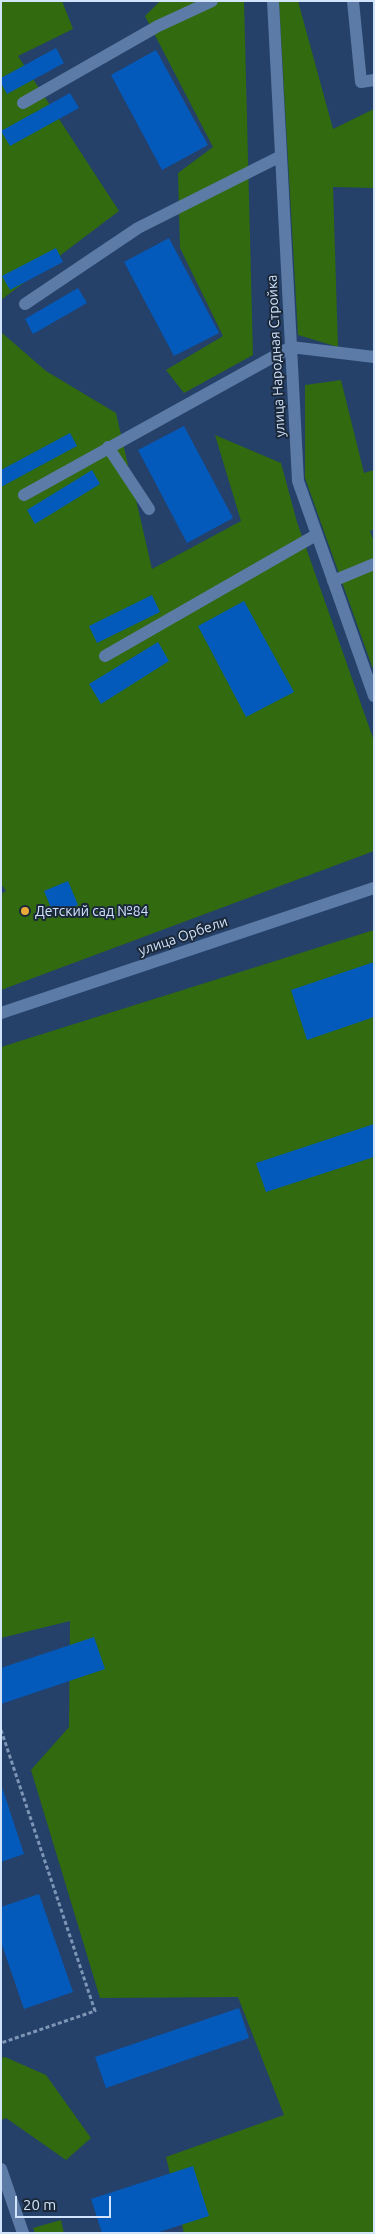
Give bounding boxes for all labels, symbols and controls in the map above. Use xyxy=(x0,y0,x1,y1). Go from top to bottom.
street label: улица Народная Стройка xyxy=(263,274,289,438)
place label: Детский сад №84 xyxy=(35,903,149,919)
marker: Детский сад №84 xyxy=(19,905,31,917)
street label: улица Орбели xyxy=(136,913,230,959)
scale bar xyxy=(18,2186,114,2218)
text: 20 m xyxy=(23,2196,56,2213)

